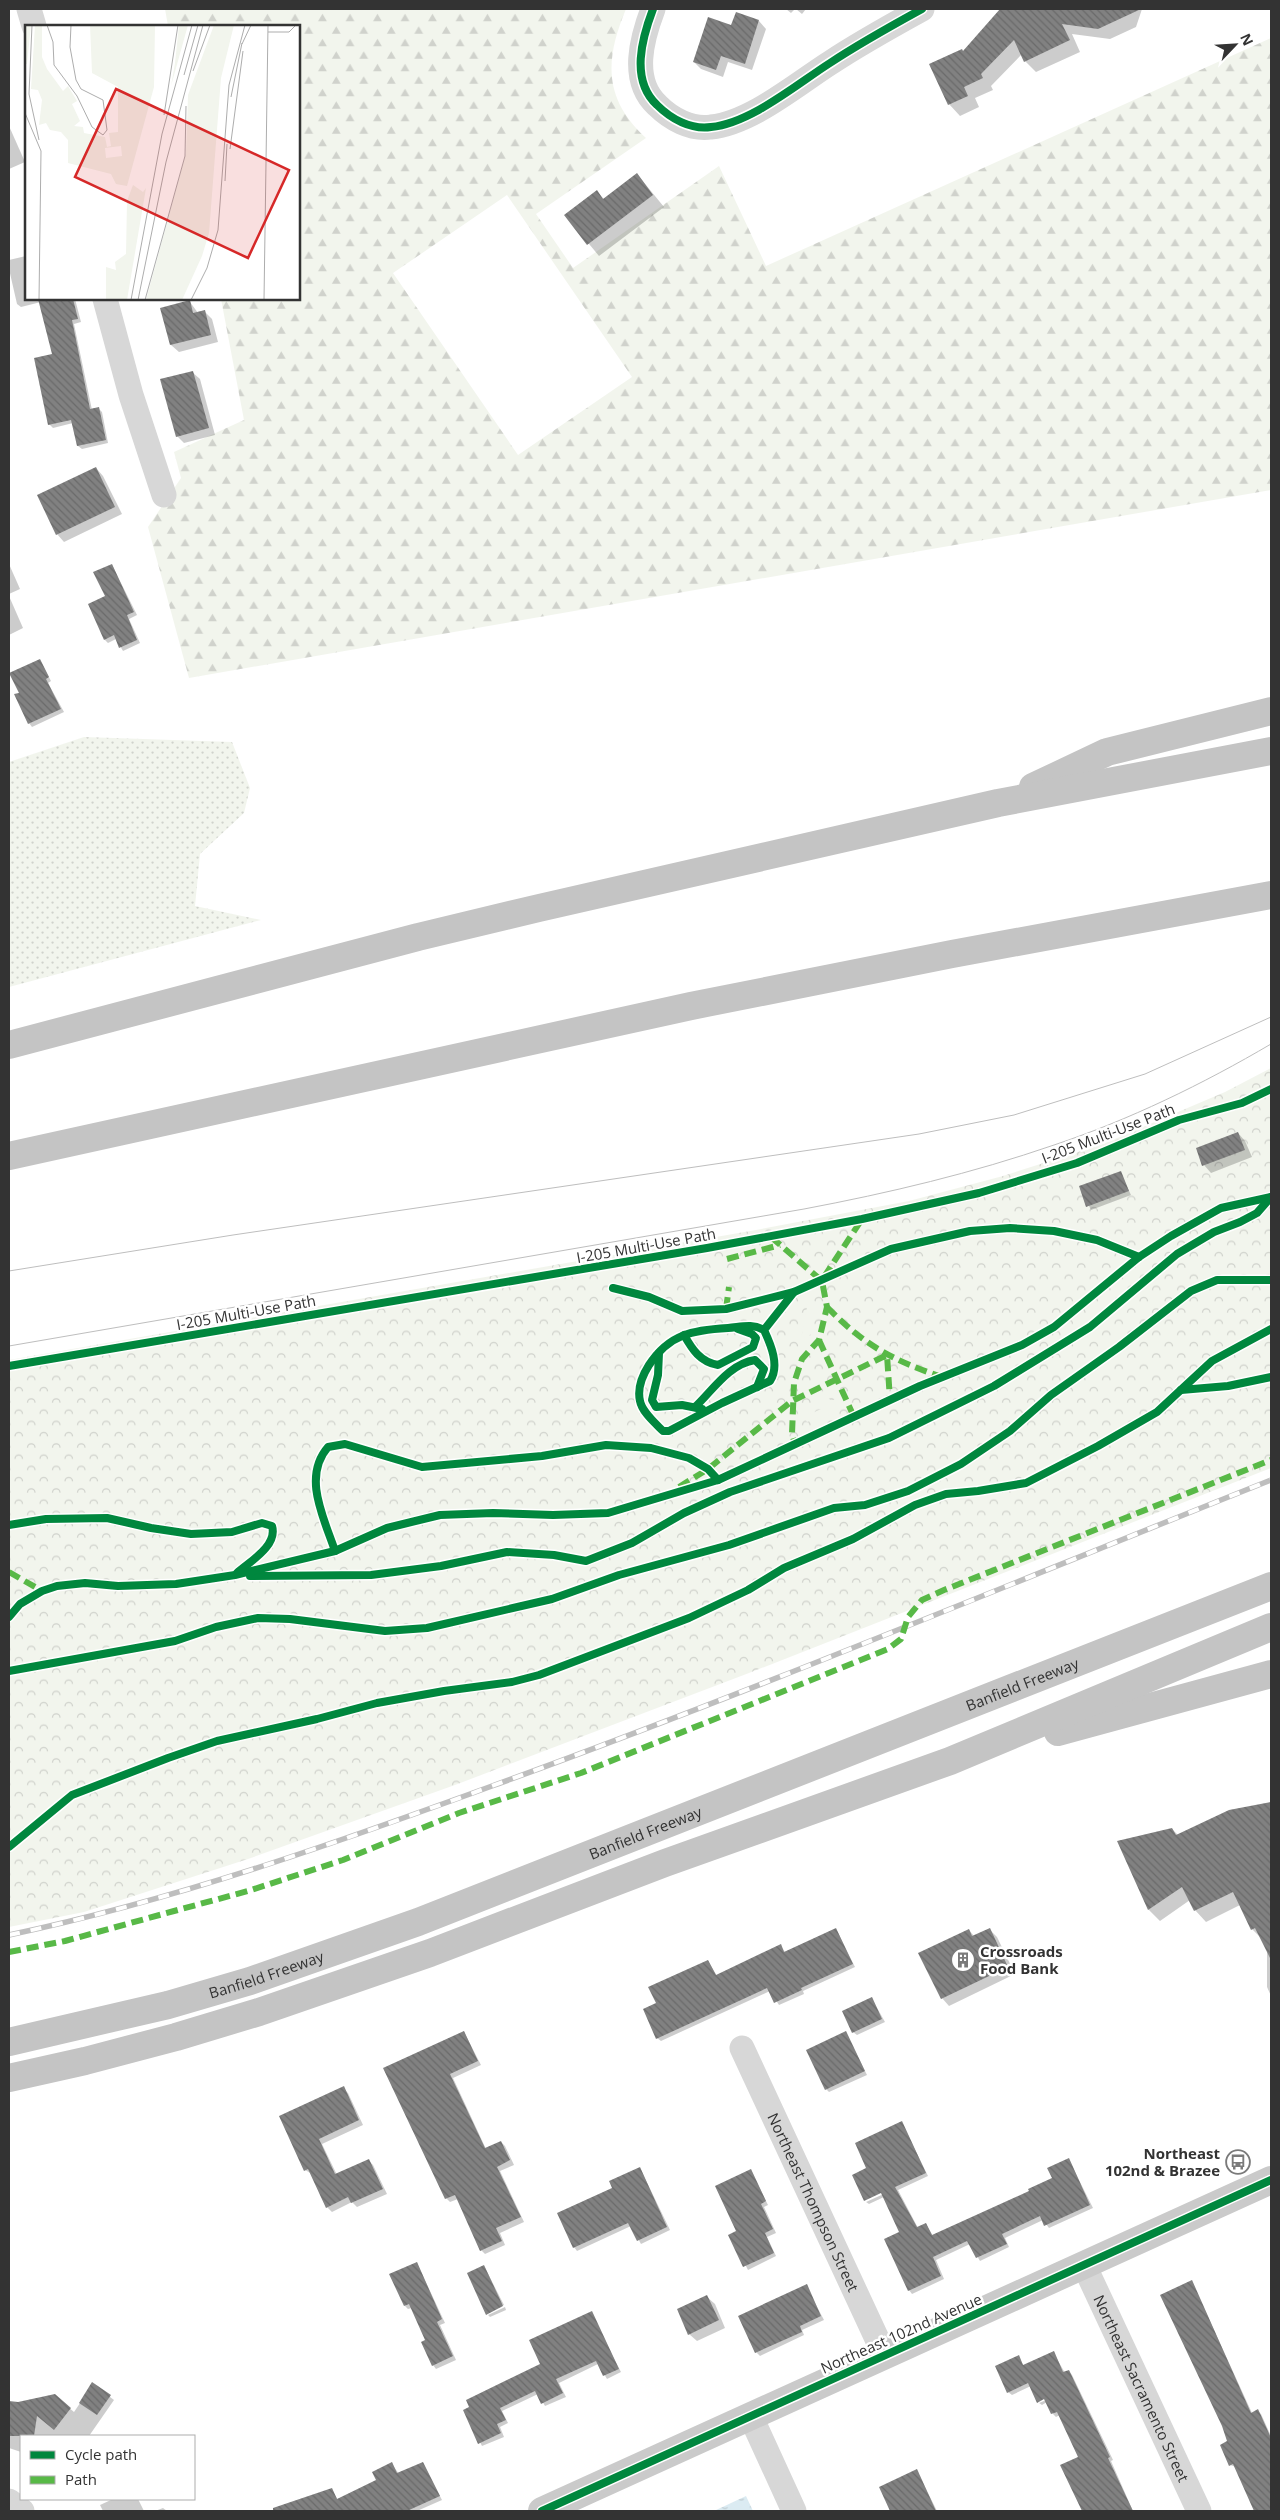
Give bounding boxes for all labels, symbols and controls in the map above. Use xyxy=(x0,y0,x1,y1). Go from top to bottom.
north arrow xyxy=(1210,20,1260,70)
inset map xyxy=(25,25,300,300)
text: N xyxy=(1236,30,1258,48)
street label: I-205 Multi-Use Path xyxy=(1038,1098,1178,1168)
street label: I-205 Multi-Use Path xyxy=(575,1223,717,1267)
street label: I-205 Multi-Use Path xyxy=(175,1290,317,1334)
street label: Banfield Freeway xyxy=(963,1653,1082,1715)
street label: Banfield Freeway xyxy=(586,1801,705,1864)
place label: Crossroads Food Bank xyxy=(980,1941,1063,1978)
street label: Banfield Freeway xyxy=(206,1946,327,2003)
building icon: Crossroads Food Bank xyxy=(950,1947,976,1973)
street label: Northeast Thompson Street xyxy=(763,2110,864,2295)
place label: Northeast 102nd & Brazee xyxy=(1105,2143,1220,2180)
bus stop icon: Northeast 102nd & Brazee xyxy=(1225,2149,1251,2175)
street label: Northeast 102nd Avenue xyxy=(817,2288,985,2378)
street label: Northeast Sacramento Street xyxy=(1089,2291,1194,2485)
legend xyxy=(20,2435,195,2500)
text: Cycle path xyxy=(65,2444,137,2464)
text: Path xyxy=(65,2469,97,2489)

